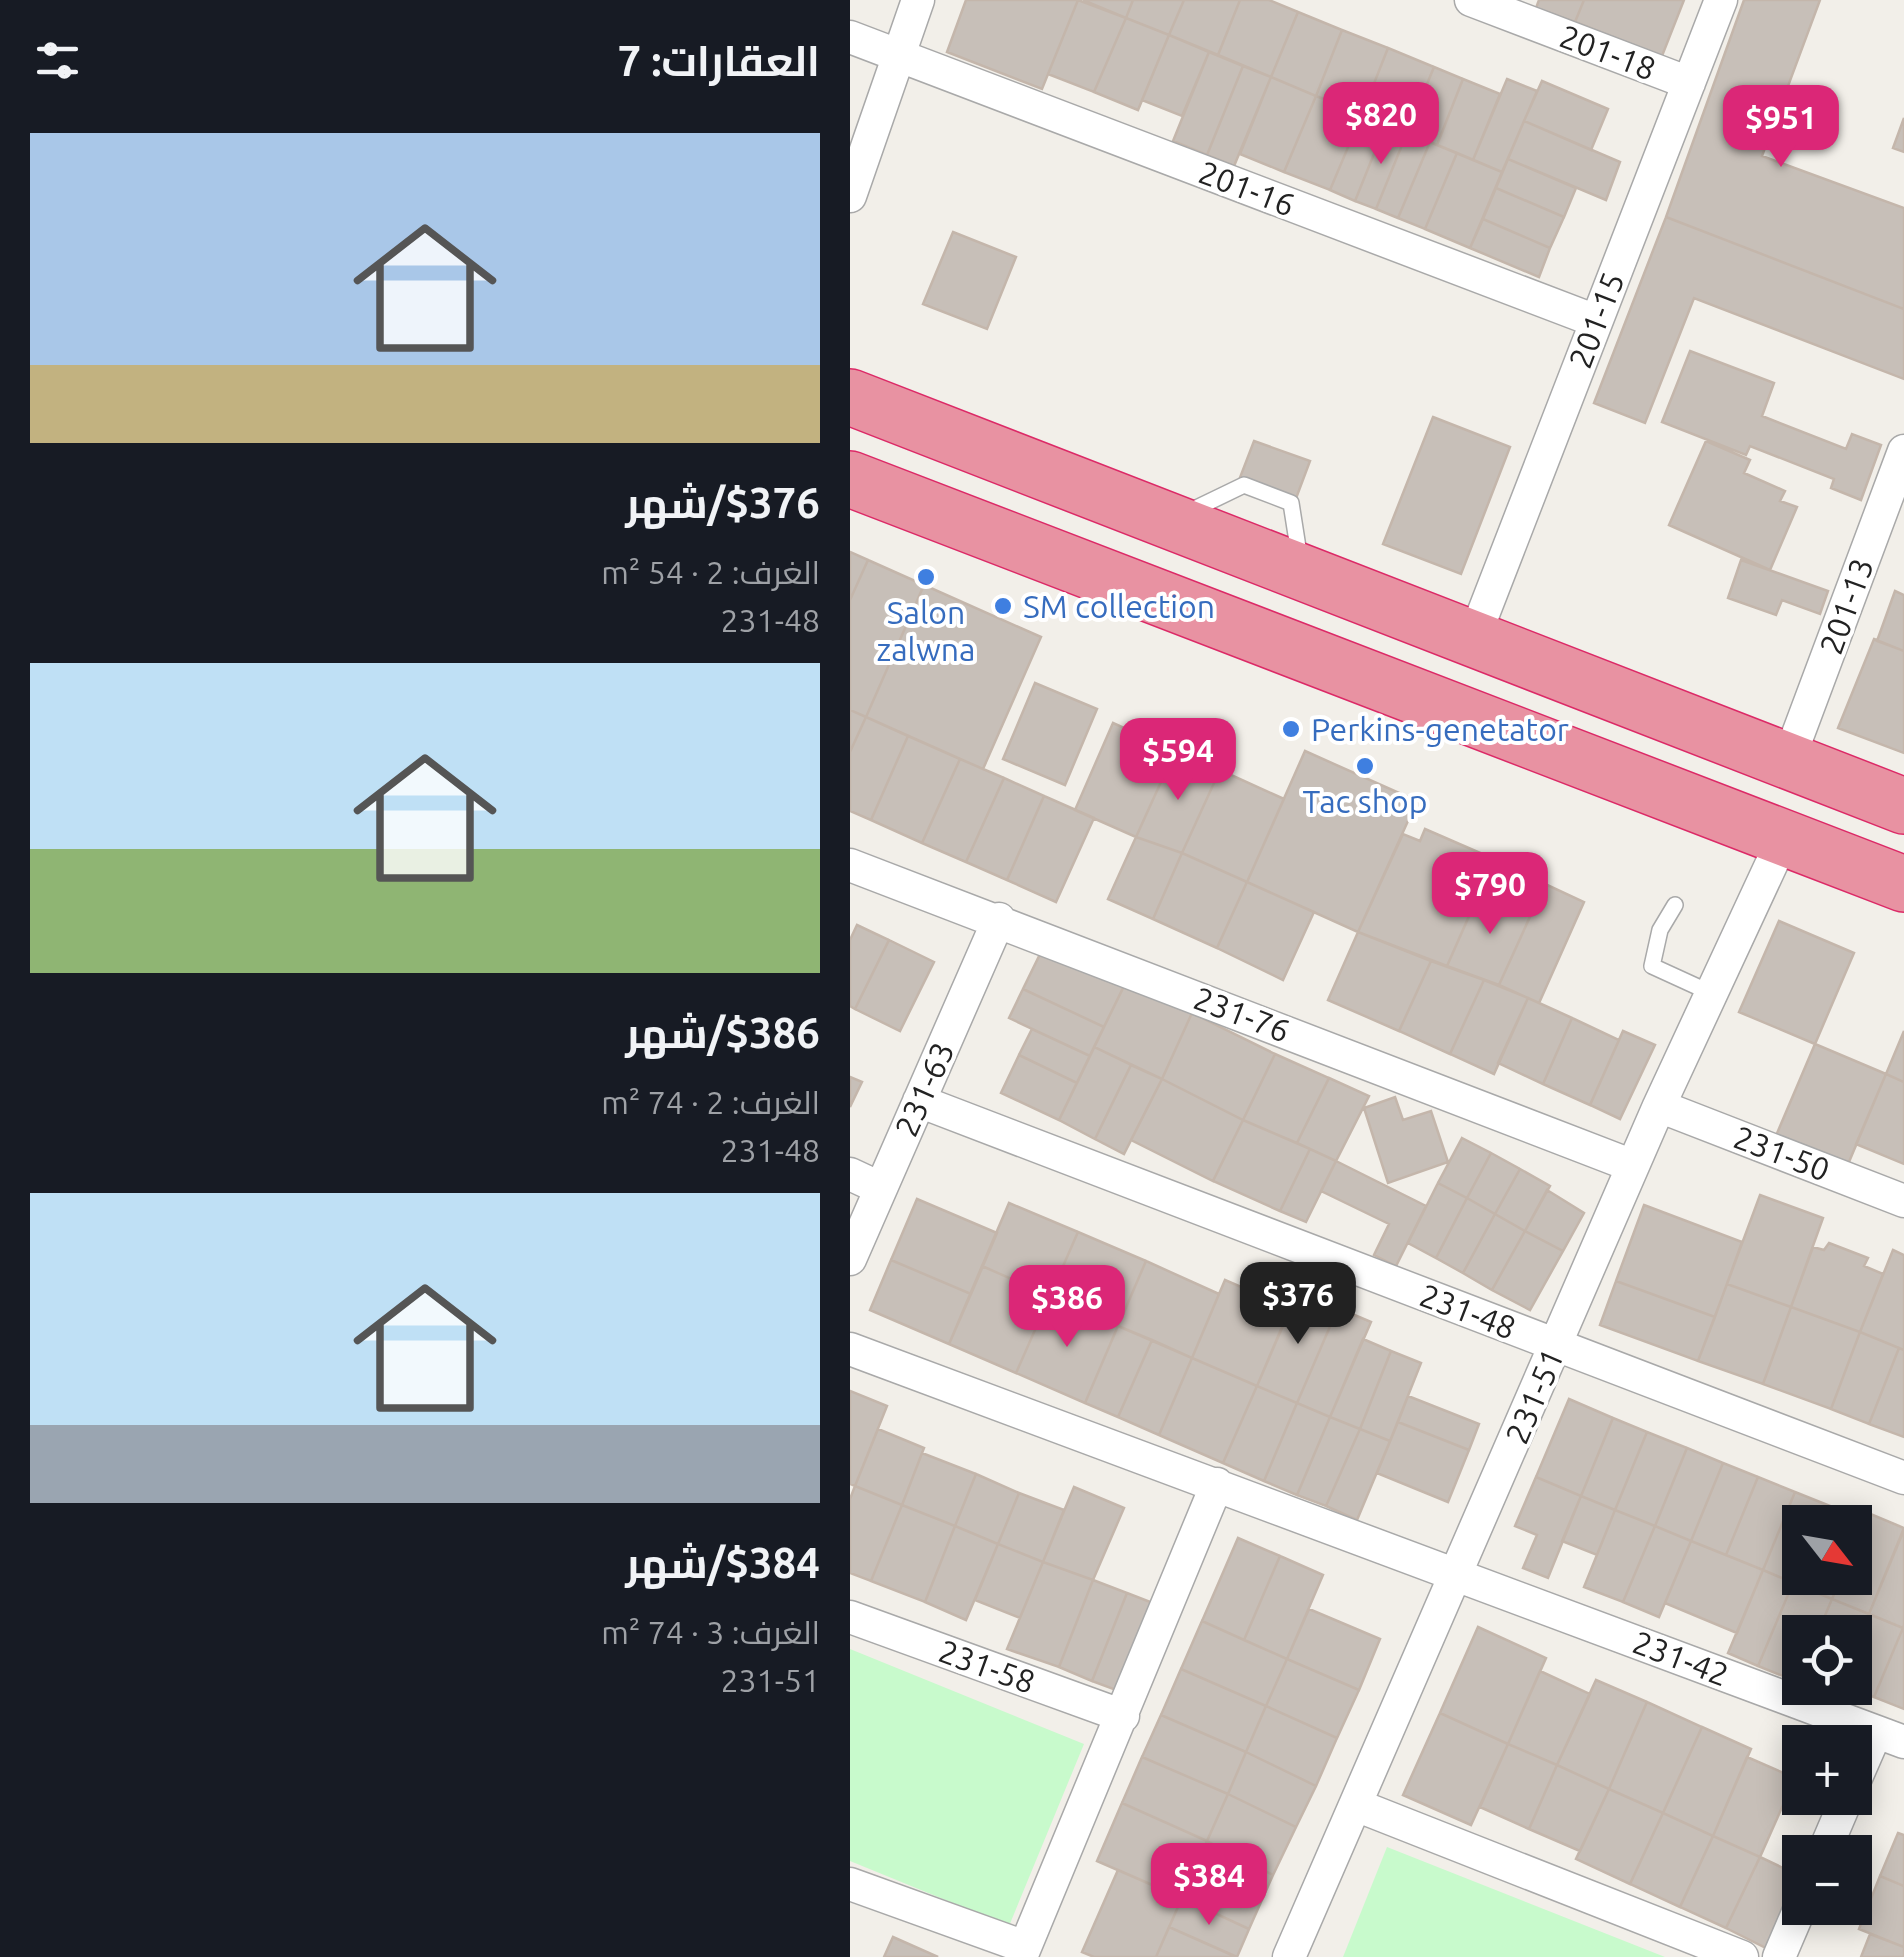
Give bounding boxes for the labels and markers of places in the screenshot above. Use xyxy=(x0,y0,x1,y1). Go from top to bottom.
pin: $820 xyxy=(1322,82,1440,167)
pin: $951 xyxy=(1722,85,1840,170)
marker: Salon zalwna xyxy=(915,566,937,588)
place label: SM collection xyxy=(1023,588,1215,624)
place label: Salon zalwna xyxy=(876,594,976,667)
marker: SM collection xyxy=(992,595,1014,617)
place label: Perkins-genetator xyxy=(1311,711,1569,747)
pin: $594 xyxy=(1119,718,1237,803)
marker: Perkins-genetator xyxy=(1280,718,1302,740)
marker: Tac shop xyxy=(1354,755,1376,777)
place label: Tac shop xyxy=(1303,783,1427,819)
pin: $790 xyxy=(1431,852,1549,937)
pin: $376 xyxy=(1239,1262,1357,1347)
pin: $386 xyxy=(1008,1265,1126,1350)
pin: $384 xyxy=(1150,1843,1268,1928)

